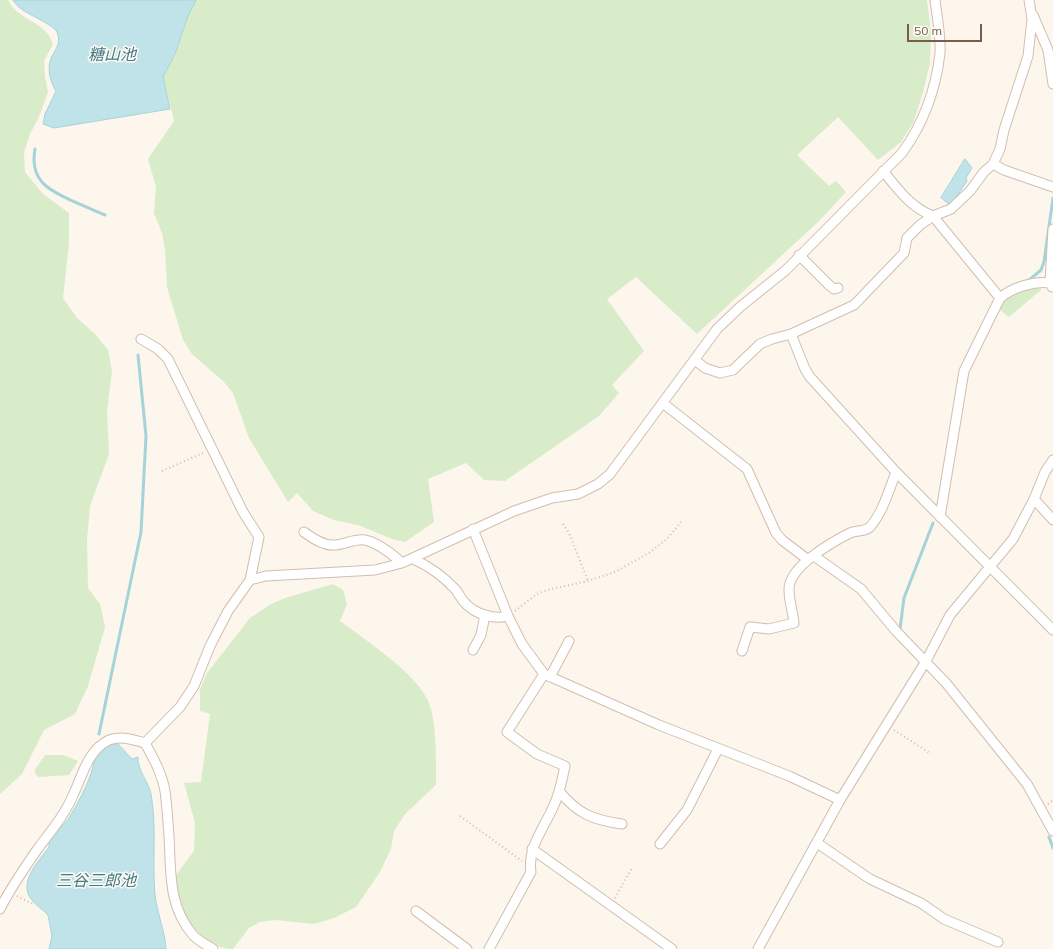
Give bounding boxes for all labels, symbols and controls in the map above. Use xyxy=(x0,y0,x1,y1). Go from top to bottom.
scale bar xyxy=(909,16,984,42)
text: 50 m xyxy=(914,23,942,38)
water label: 糖山池 xyxy=(88,45,136,65)
water label: 三谷三郎池 xyxy=(56,871,136,891)

